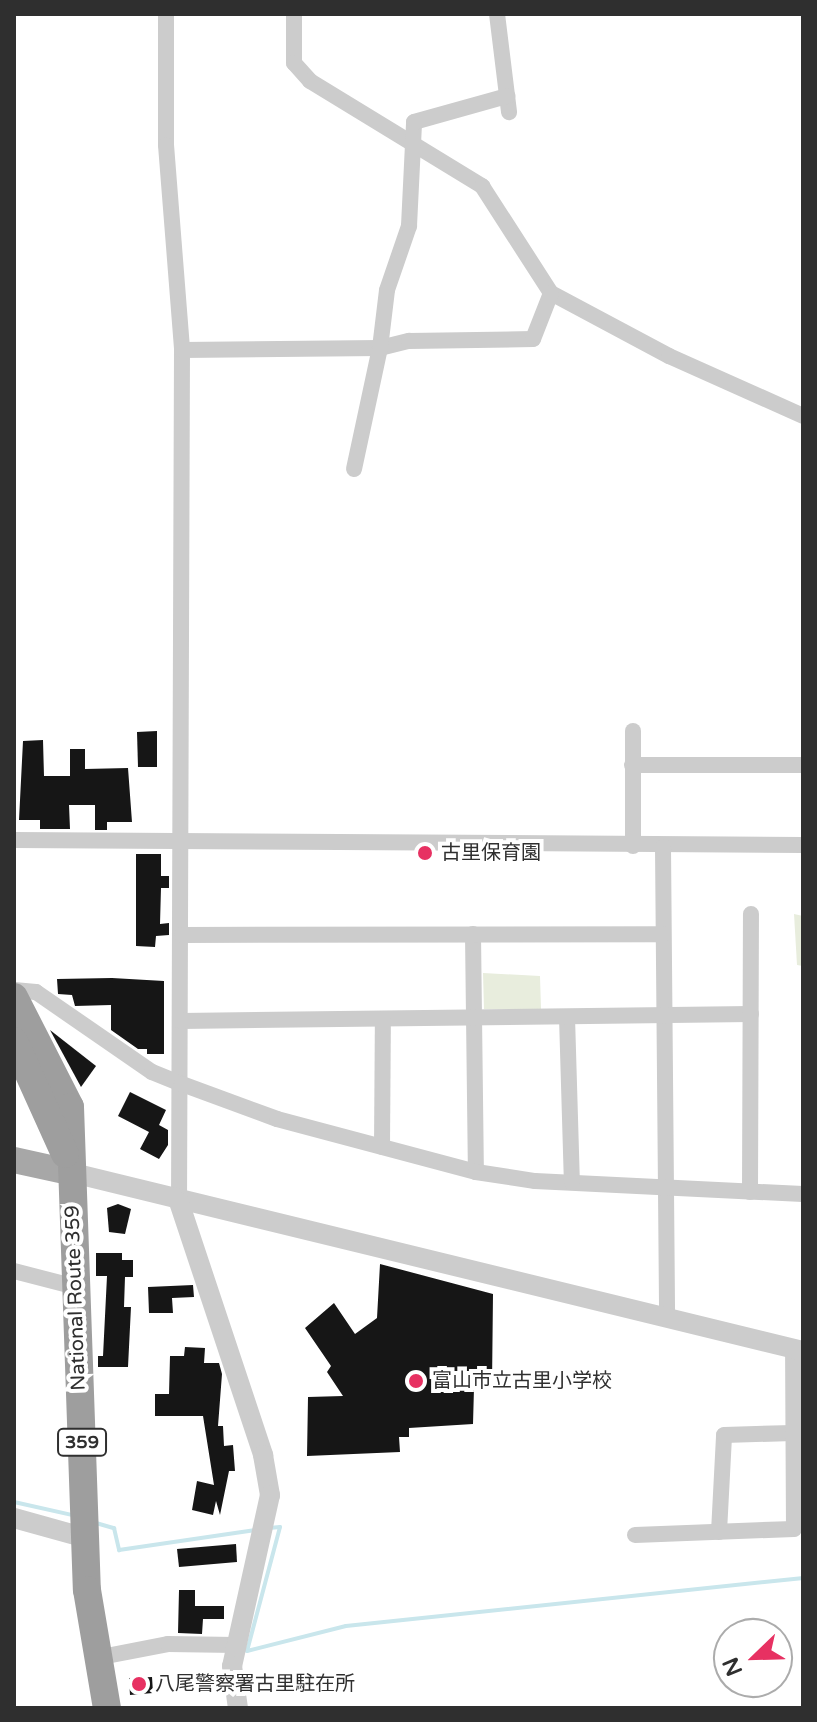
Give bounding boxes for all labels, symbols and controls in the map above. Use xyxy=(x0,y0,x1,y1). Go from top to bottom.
place label: 古里保育園 xyxy=(441,841,541,865)
marker: 古里保育園 xyxy=(416,844,434,862)
street label: National Route 359 xyxy=(61,1205,91,1391)
place label: 富山市立古里小学校 xyxy=(432,1369,612,1393)
marker: 富山市立古里小学校 xyxy=(407,1372,425,1390)
road number: 359 xyxy=(56,1428,108,1456)
north arrow xyxy=(713,1618,793,1698)
text: N xyxy=(717,1653,748,1680)
place label: 八尾警察署古里駐在所 xyxy=(155,1672,355,1696)
marker: 八尾警察署古里駐在所 xyxy=(130,1675,148,1693)

